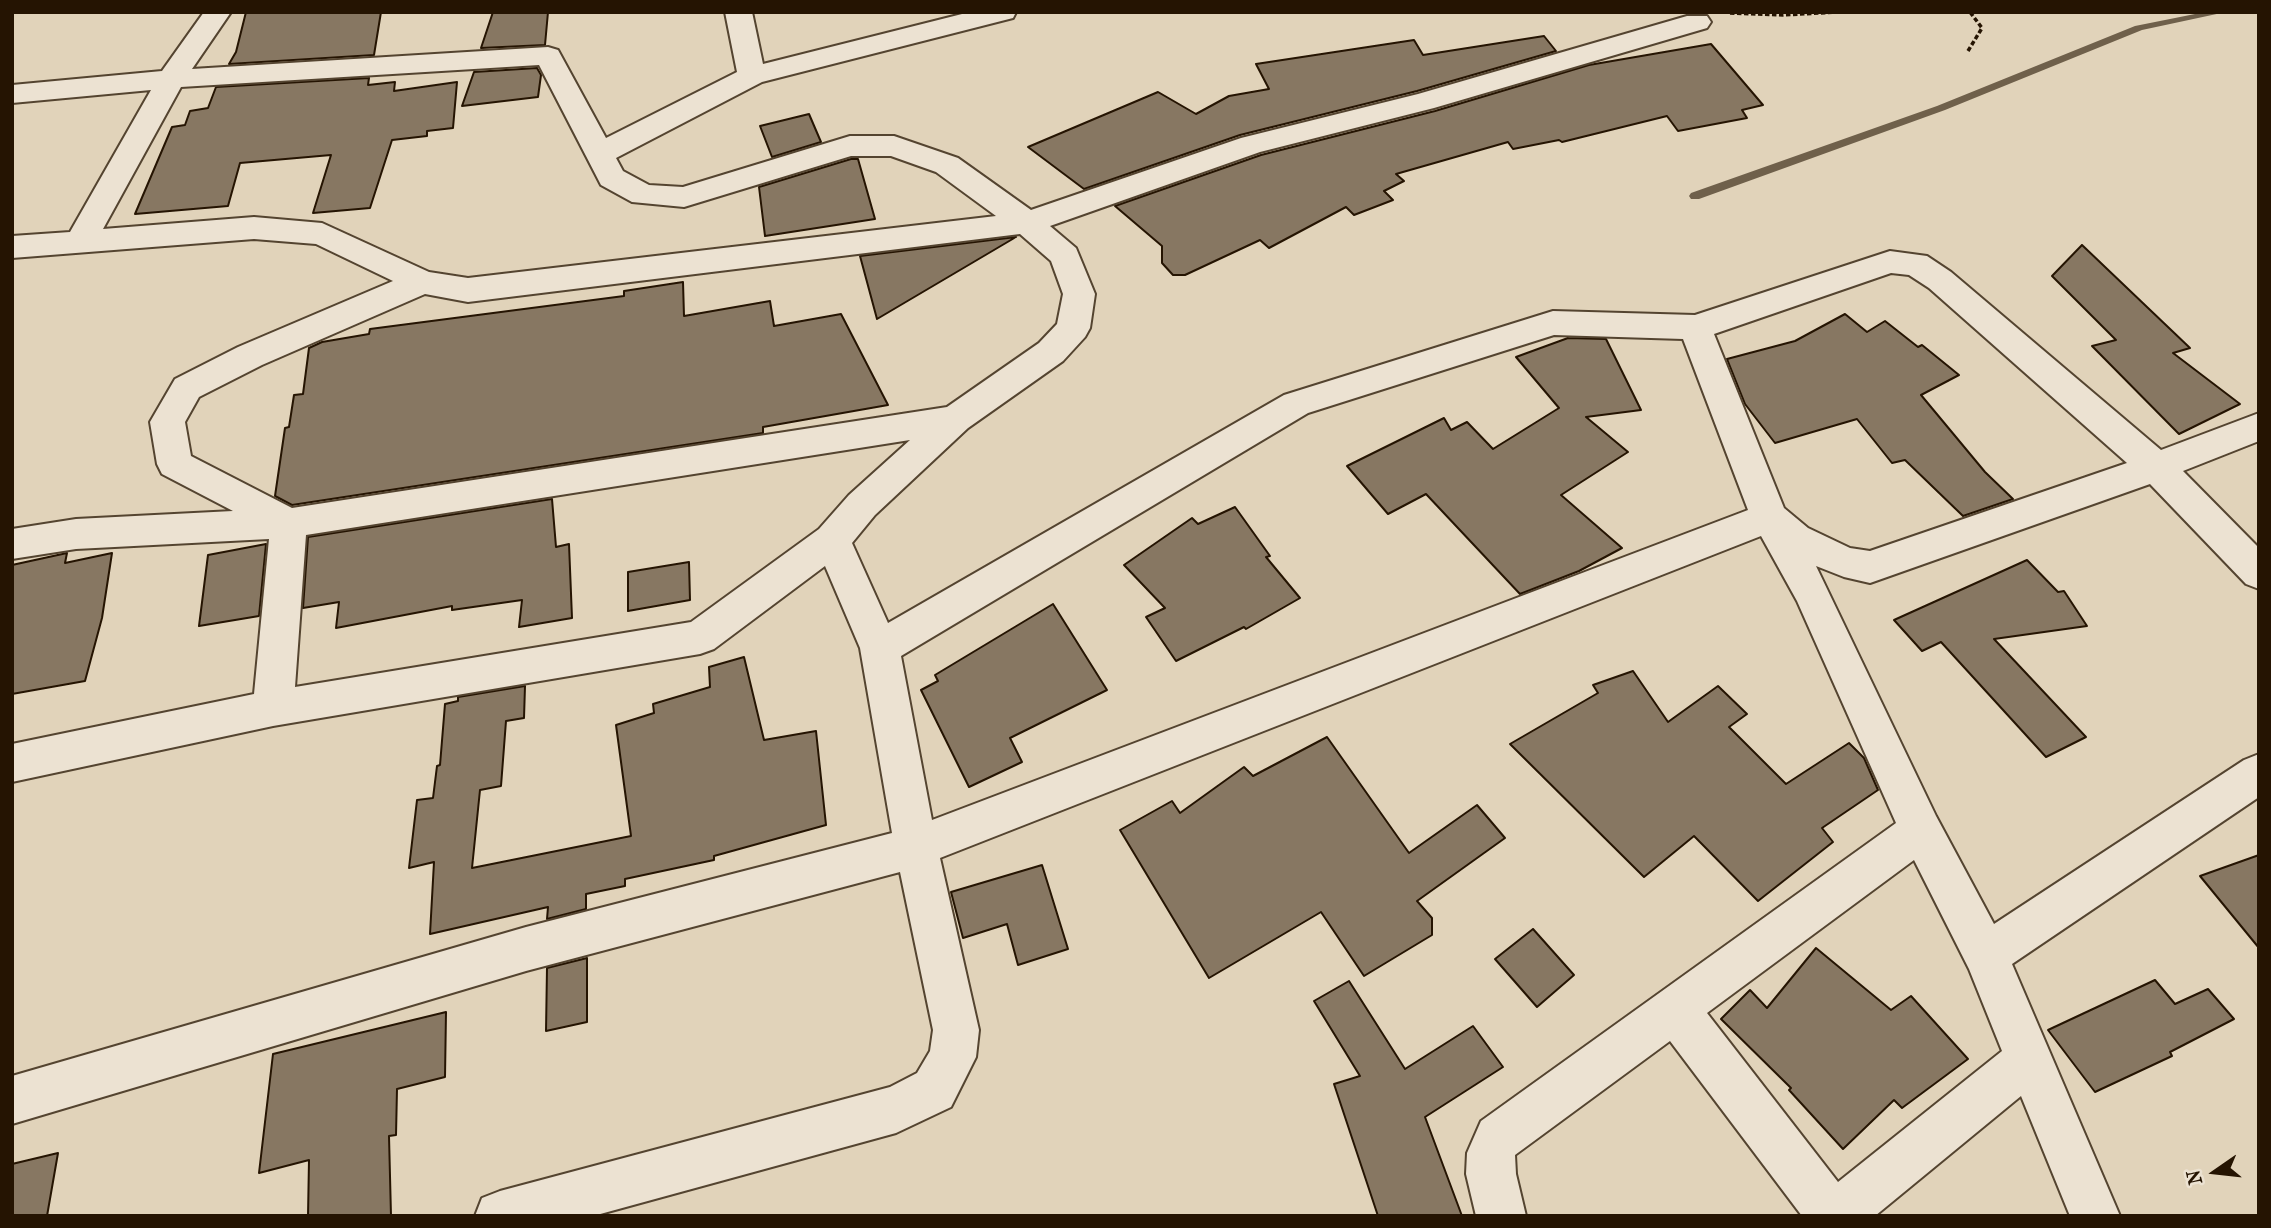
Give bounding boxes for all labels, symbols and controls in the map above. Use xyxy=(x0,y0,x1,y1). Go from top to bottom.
north arrow xyxy=(2180,1137,2250,1207)
text: N xyxy=(2182,1167,2207,1187)

